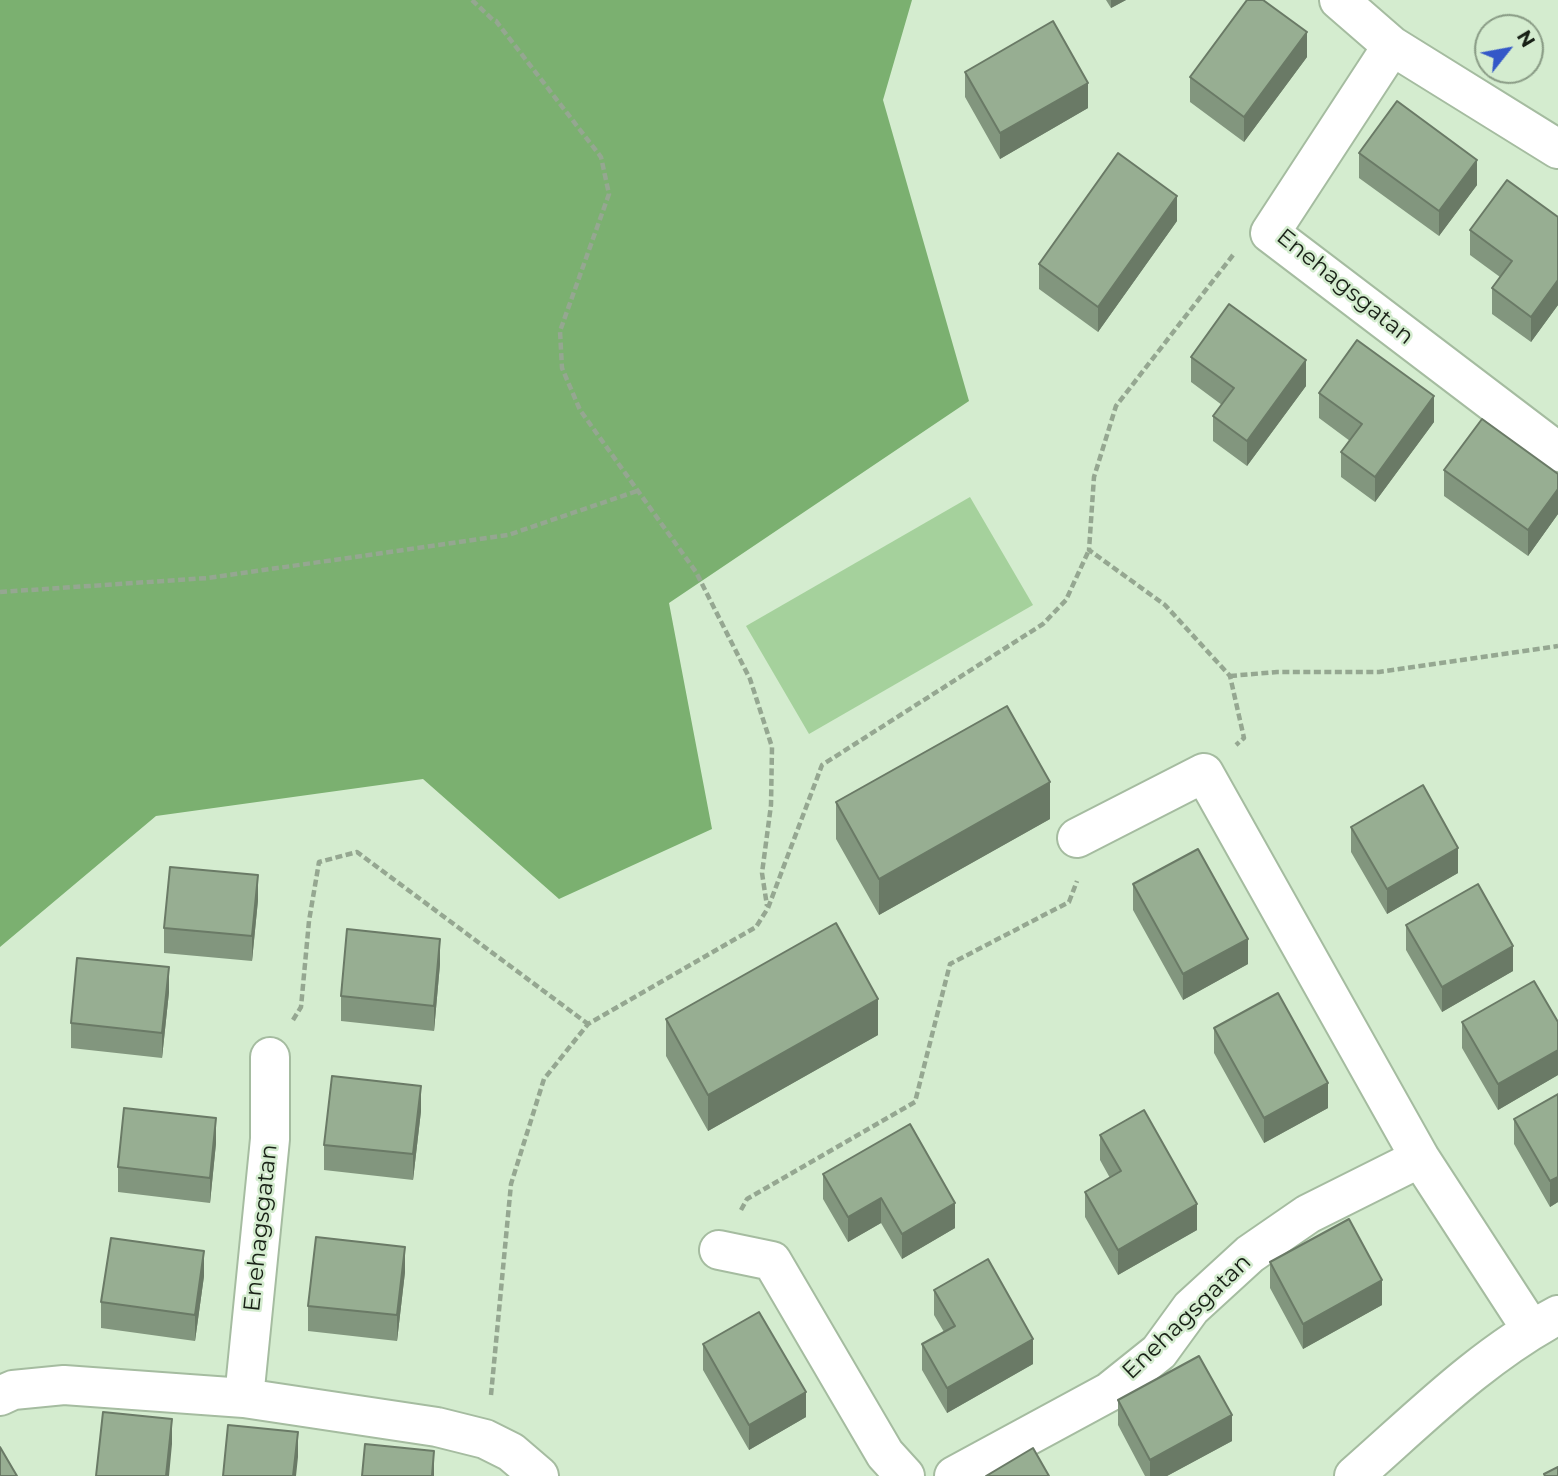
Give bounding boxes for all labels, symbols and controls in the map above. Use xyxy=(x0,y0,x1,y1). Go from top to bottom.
north arrow xyxy=(1474,14,1544,84)
text: N xyxy=(1512,26,1540,51)
street label: Enehagsgatan xyxy=(1271,223,1419,351)
street label: Enehagsgatan xyxy=(238,1143,284,1313)
street label: Enehagsgatan xyxy=(1117,1249,1257,1385)

